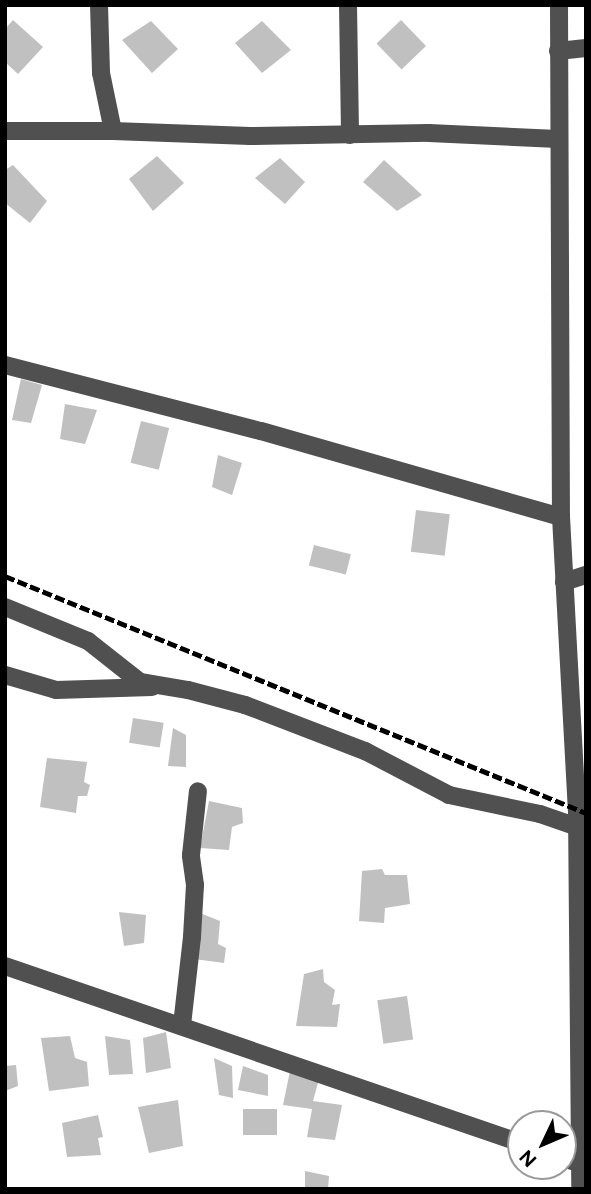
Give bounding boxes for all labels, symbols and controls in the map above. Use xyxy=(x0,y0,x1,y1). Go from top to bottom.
north arrow xyxy=(507,1110,577,1180)
text: N xyxy=(515,1145,541,1172)

